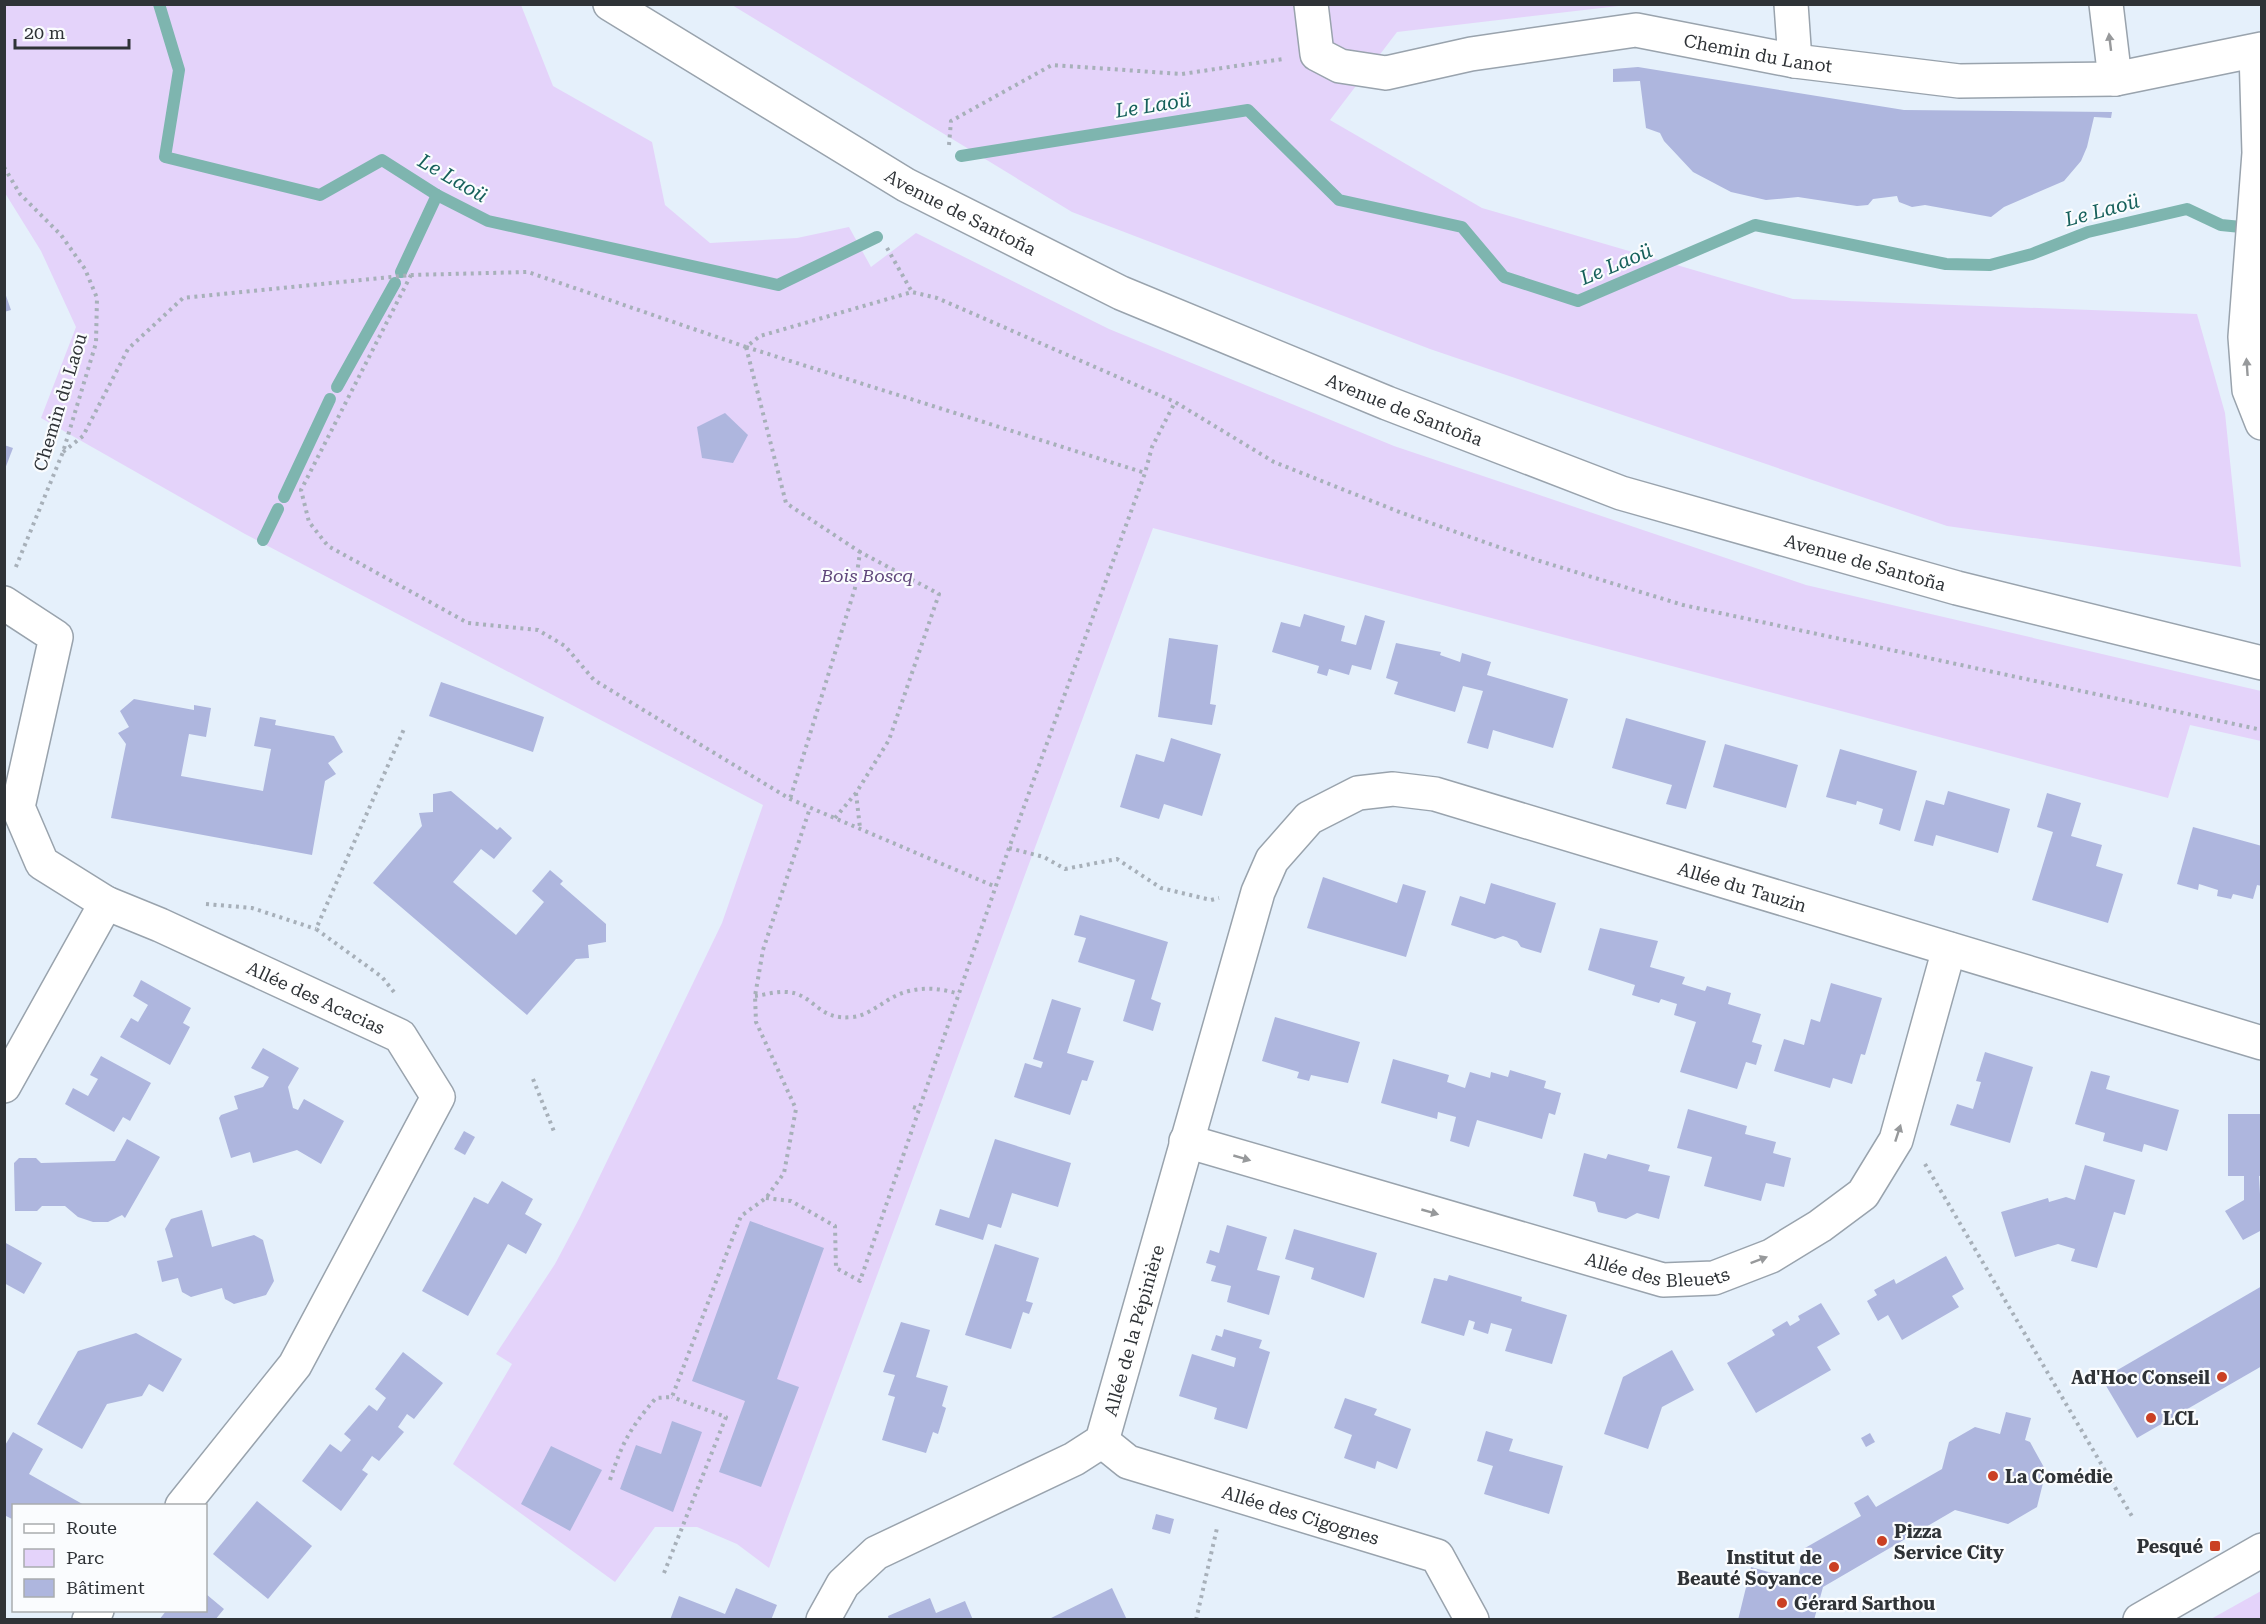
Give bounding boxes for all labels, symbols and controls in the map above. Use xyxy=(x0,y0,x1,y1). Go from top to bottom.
scale bar xyxy=(15,12,129,50)
text: 20 m xyxy=(24,22,65,43)
street label: Chemin du Lanot xyxy=(1682,29,1834,76)
one-way arrow xyxy=(2106,32,2115,51)
water label: Le Laoü xyxy=(1113,87,1192,123)
water label: Le Laoü xyxy=(413,148,492,207)
street label: Avenue de Santoña xyxy=(881,164,1040,259)
water label: Le Laoü xyxy=(2061,189,2142,232)
water label: Le Laoü xyxy=(1575,238,1656,290)
street label: Chemin du Laou xyxy=(29,330,91,474)
one-way arrow xyxy=(2243,358,2252,377)
street label: Avenue de Santoña xyxy=(1323,369,1486,450)
street label: Avenue de Santoña xyxy=(1782,529,1949,595)
park label: Bois Boscq xyxy=(820,565,913,586)
street label: Allée du Tauzin xyxy=(1675,857,1810,916)
street label: Allée des Acacias xyxy=(244,956,388,1038)
one-way arrow xyxy=(1894,1123,1903,1141)
one-way arrow xyxy=(1233,1153,1251,1163)
one-way arrow xyxy=(1421,1208,1439,1217)
street label: Allée de la Pépinière xyxy=(1099,1242,1168,1418)
street label: Allée des Bleuets xyxy=(1583,1247,1732,1291)
one-way arrow xyxy=(1750,1255,1768,1265)
place label: Ad'Hoc Conseil xyxy=(2071,1367,2210,1388)
marker: Ad'Hoc Conseil xyxy=(2215,1370,2229,1384)
place label: LCL xyxy=(2163,1408,2199,1429)
marker: LCL xyxy=(2144,1411,2158,1425)
place label: La Comédie xyxy=(2005,1466,2113,1487)
marker: La Comédie xyxy=(1986,1469,2000,1483)
street label: Allée des Cigognes xyxy=(1220,1481,1382,1548)
legend xyxy=(12,1504,207,1612)
text: Route xyxy=(66,1517,117,1538)
place label: Pizza Service City xyxy=(1894,1521,2004,1563)
marker: Pizza Service City xyxy=(1875,1534,1889,1548)
place label: Pesqué xyxy=(2137,1536,2203,1557)
marker: Pesqué xyxy=(2208,1539,2222,1553)
text: Parc xyxy=(66,1547,104,1568)
place label: Institut de Beauté Soyance xyxy=(1677,1547,1822,1589)
marker: Institut de Beauté Soyance xyxy=(1827,1560,1841,1574)
text: Bâtiment xyxy=(66,1577,145,1598)
place label: Gérard Sarthou xyxy=(1794,1593,1935,1614)
marker: Gérard Sarthou xyxy=(1775,1596,1789,1610)

